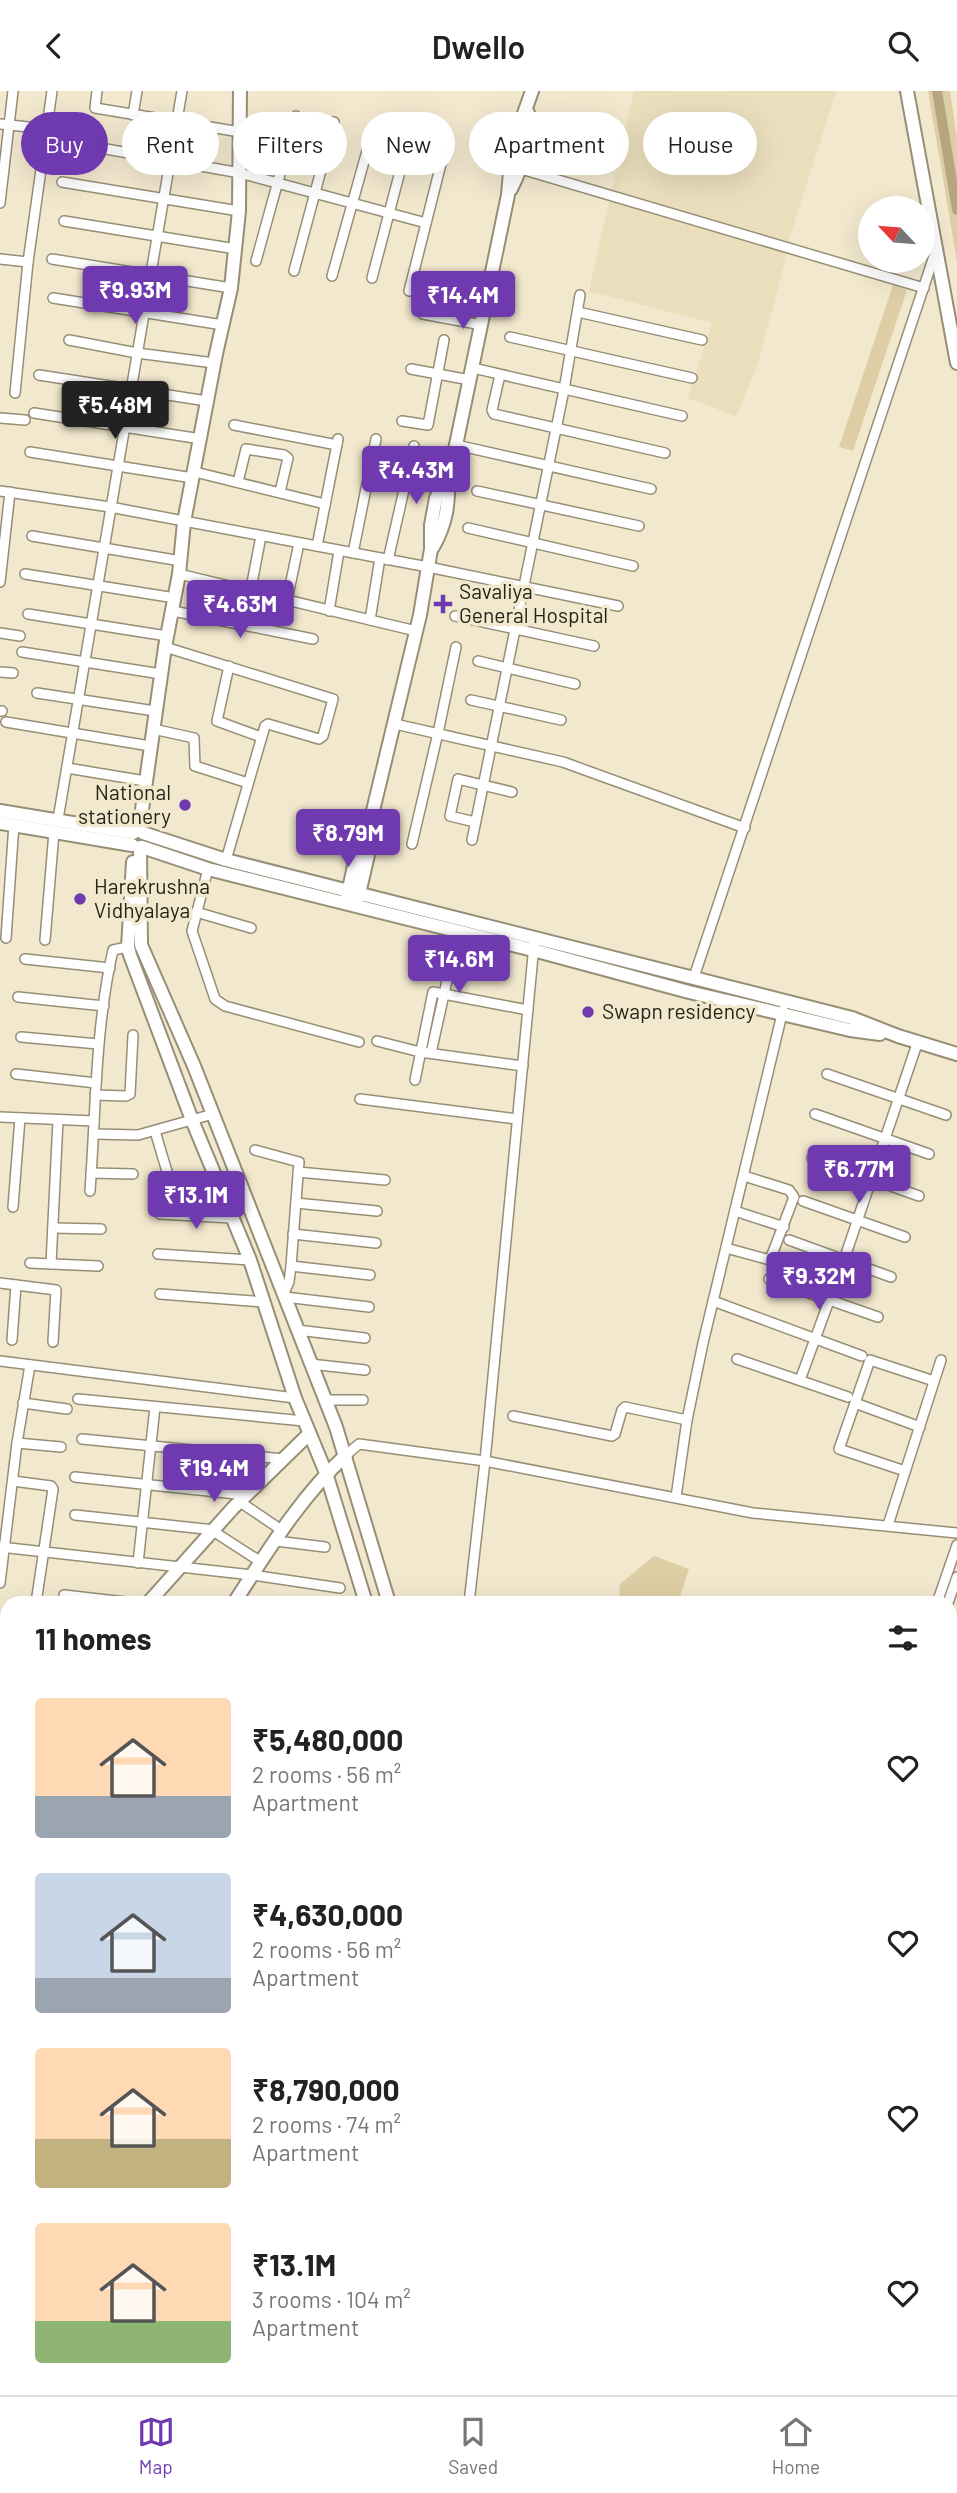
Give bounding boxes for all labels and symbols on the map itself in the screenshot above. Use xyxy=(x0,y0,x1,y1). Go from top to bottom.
north arrow xyxy=(858,196,934,273)
pin: ₹9.93M xyxy=(78,267,192,326)
pin: ₹14.4M xyxy=(406,271,520,331)
pin: ₹5.48M xyxy=(58,381,172,441)
pin: ₹4.43M xyxy=(359,447,473,506)
place label: Savaliya General Hospital xyxy=(459,578,608,627)
pin: ₹4.63M xyxy=(183,581,297,640)
marker: Savaliya General Hospital xyxy=(433,594,453,614)
place label: National stationery xyxy=(78,779,171,828)
marker: National stationery xyxy=(177,797,193,813)
pin: ₹8.79M xyxy=(291,809,405,869)
place label: Harekrushna Vidhyalaya xyxy=(94,873,210,922)
marker: Harekrushna Vidhyalaya xyxy=(72,891,88,907)
pin: ₹14.6M xyxy=(402,935,516,995)
place label: Swapn residency xyxy=(602,998,756,1023)
marker: Swapn residency xyxy=(580,1004,596,1020)
pin: ₹6.77M xyxy=(802,1145,916,1205)
pin: ₹13.1M xyxy=(139,1171,253,1231)
pin: ₹9.32M xyxy=(762,1253,876,1312)
pin: ₹19.4M xyxy=(157,1445,271,1504)

